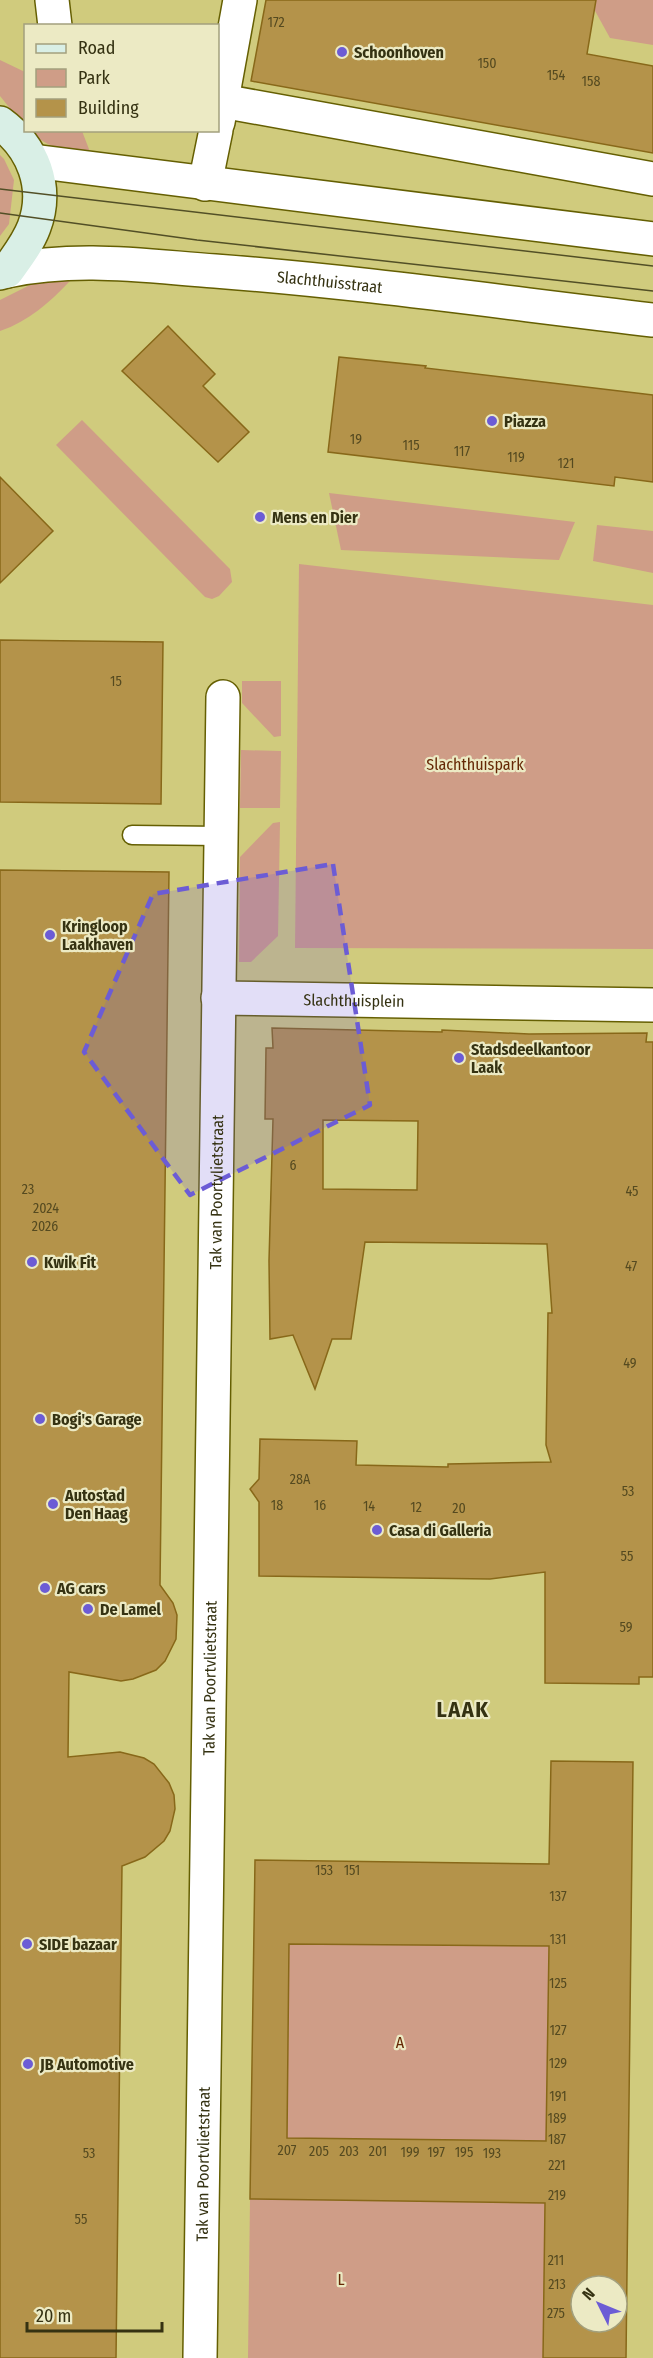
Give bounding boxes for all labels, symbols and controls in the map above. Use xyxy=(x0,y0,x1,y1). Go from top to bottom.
house number: 172 xyxy=(267,14,285,31)
legend xyxy=(24,24,219,132)
text: Road xyxy=(78,37,115,59)
place label: Schoonhoven xyxy=(354,43,444,62)
marker: Schoonhoven xyxy=(335,45,349,59)
house number: 150 xyxy=(477,55,497,72)
text: Park xyxy=(78,67,111,89)
house number: 154 xyxy=(547,67,566,84)
house number: 158 xyxy=(582,73,600,90)
text: Building xyxy=(78,97,139,119)
street label: Slachthuisstraat xyxy=(276,267,384,297)
place label: Piazza xyxy=(504,412,546,431)
marker: Piazza xyxy=(485,414,499,428)
house number: 19 xyxy=(350,431,362,448)
house number: 115 xyxy=(402,437,420,454)
house number: 117 xyxy=(454,443,471,460)
house number: 119 xyxy=(507,449,525,466)
house number: 121 xyxy=(558,455,574,472)
place label: Mens en Dier xyxy=(272,508,358,527)
marker: Mens en Dier xyxy=(253,510,267,524)
house number: 15 xyxy=(110,673,122,690)
park label: Slachthuispark xyxy=(426,755,524,774)
place label: Kringloop Laakhaven xyxy=(62,917,133,954)
marker: Kringloop Laakhaven xyxy=(43,928,57,942)
street label: Slachthuisplein xyxy=(303,990,405,1011)
place label: Stadsdeelkantoor Laak xyxy=(471,1040,590,1077)
marker: Stadsdeelkantoor Laak xyxy=(452,1051,466,1065)
street label: Tak van Poortvlietstraat xyxy=(206,1114,227,1270)
house number: 6 xyxy=(290,1157,297,1174)
house number: 23 xyxy=(22,1181,34,1198)
house number: 45 xyxy=(625,1183,639,1200)
house number: 2024 xyxy=(33,1200,59,1217)
house number: 2026 xyxy=(32,1218,58,1235)
place label: Kwik Fit xyxy=(44,1253,97,1272)
marker: Kwik Fit xyxy=(25,1255,39,1269)
house number: 47 xyxy=(625,1258,637,1275)
house number: 49 xyxy=(623,1355,637,1372)
place label: Bogi's Garage xyxy=(52,1410,142,1429)
marker: Bogi's Garage xyxy=(33,1412,47,1426)
house number: 28A xyxy=(290,1471,311,1488)
house number: 53 xyxy=(622,1483,634,1500)
place label: Autostad Den Haag xyxy=(64,1486,128,1523)
marker: Autostad Den Haag xyxy=(46,1497,60,1511)
house number: 18 xyxy=(271,1497,283,1514)
house number: 16 xyxy=(314,1497,326,1514)
house number: 14 xyxy=(363,1498,375,1515)
house number: 12 xyxy=(410,1499,422,1516)
house number: 20 xyxy=(452,1500,466,1517)
place label: Casa di Galleria xyxy=(389,1521,491,1540)
marker: Casa di Galleria xyxy=(370,1523,384,1537)
house number: 55 xyxy=(621,1548,633,1565)
place label: AG cars xyxy=(56,1579,106,1598)
marker: AG cars xyxy=(38,1581,52,1595)
place label: De Lamel xyxy=(100,1600,162,1619)
street label: Tak van Poortvlietstraat xyxy=(199,1600,220,1756)
marker: De Lamel xyxy=(81,1602,95,1616)
house number: 59 xyxy=(619,1619,633,1636)
district label: LAAK xyxy=(437,1696,489,1723)
house number: 153 xyxy=(315,1862,333,1879)
house number: 151 xyxy=(344,1862,360,1879)
house number: 137 xyxy=(549,1888,567,1905)
house number: 131 xyxy=(550,1931,566,1948)
place label: SIDE bazaar xyxy=(39,1935,117,1954)
marker: SIDE bazaar xyxy=(20,1937,34,1951)
house number: 125 xyxy=(549,1975,567,1992)
house number: 127 xyxy=(549,2022,567,2039)
park label: A xyxy=(396,2033,405,2052)
place label: JB Automotive xyxy=(39,2055,134,2074)
house number: 129 xyxy=(549,2055,567,2072)
marker: JB Automotive xyxy=(21,2057,35,2071)
street label: Tak van Poortvlietstraat xyxy=(192,2086,213,2242)
house number: 191 xyxy=(549,2088,567,2105)
house number: 189 xyxy=(547,2110,567,2127)
house number: 187 xyxy=(548,2131,566,2148)
house number: 207 xyxy=(278,2142,297,2159)
house number: 205 xyxy=(309,2143,329,2160)
house number: 203 xyxy=(339,2143,359,2160)
house number: 201 xyxy=(369,2143,387,2160)
house number: 199 xyxy=(400,2144,420,2161)
house number: 197 xyxy=(427,2144,445,2161)
house number: 195 xyxy=(455,2144,473,2161)
house number: 53 xyxy=(83,2145,95,2162)
house number: 193 xyxy=(483,2145,501,2162)
house number: 221 xyxy=(548,2157,566,2174)
house number: 219 xyxy=(548,2187,566,2204)
house number: 55 xyxy=(75,2211,87,2228)
house number: 211 xyxy=(548,2252,564,2269)
park label: L xyxy=(337,2270,345,2289)
north arrow xyxy=(569,2274,629,2334)
house number: 213 xyxy=(548,2276,566,2293)
text: N xyxy=(578,2284,599,2304)
scale bar xyxy=(27,2295,162,2333)
text: 20 m xyxy=(36,2305,71,2327)
house number: 275 xyxy=(547,2305,565,2322)

